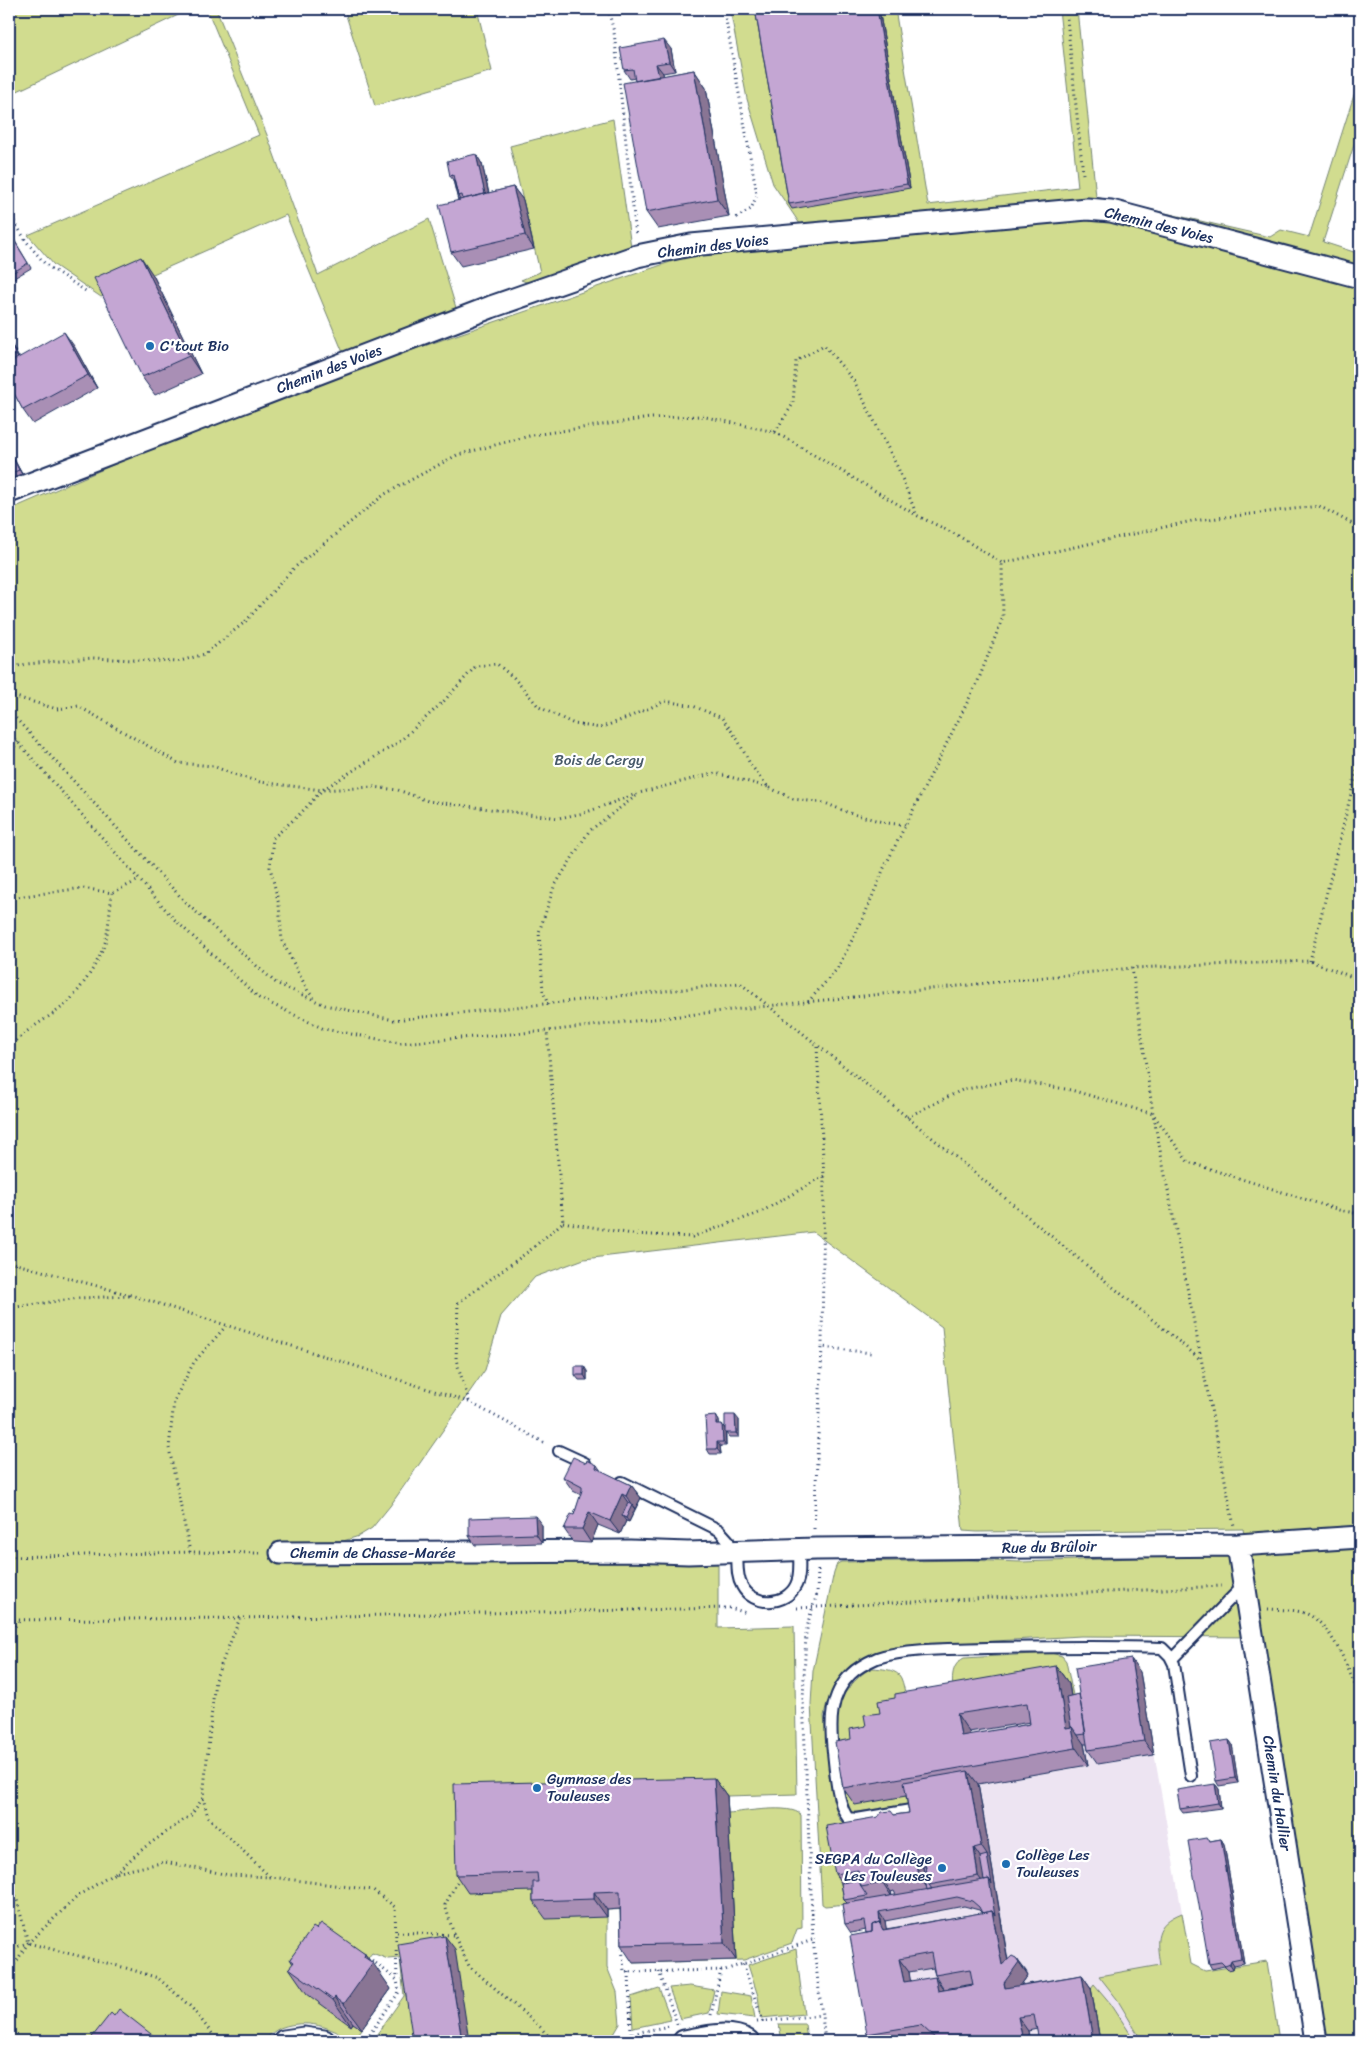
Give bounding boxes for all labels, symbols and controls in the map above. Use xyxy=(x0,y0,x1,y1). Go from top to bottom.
street label: Chemin des Voies xyxy=(1102,199,1217,251)
street label: Chemin des Voies xyxy=(656,226,771,266)
place label: C'tout Bio xyxy=(160,333,229,359)
street label: Chemin des Voies xyxy=(272,337,386,401)
marker: C'tout Bio xyxy=(144,340,156,352)
park label: Bois de Cergy xyxy=(554,747,644,773)
street label: Rue du Brûloir xyxy=(1002,1533,1097,1561)
street label: Chemin de Chasse-Marée xyxy=(290,1540,456,1566)
street label: Chemin du Hallier xyxy=(1255,1733,1299,1854)
place label: Gymnase des Touleuses xyxy=(547,1766,632,1809)
marker: Gymnase des Touleuses xyxy=(531,1782,543,1794)
place label: Collège Les Touleuses xyxy=(1016,1842,1090,1885)
place label: SEGPA du Collège Les Touleuses xyxy=(815,1846,932,1889)
marker: Collège Les Touleuses xyxy=(1000,1858,1012,1870)
marker: SEGPA du Collège Les Touleuses xyxy=(936,1862,948,1874)

